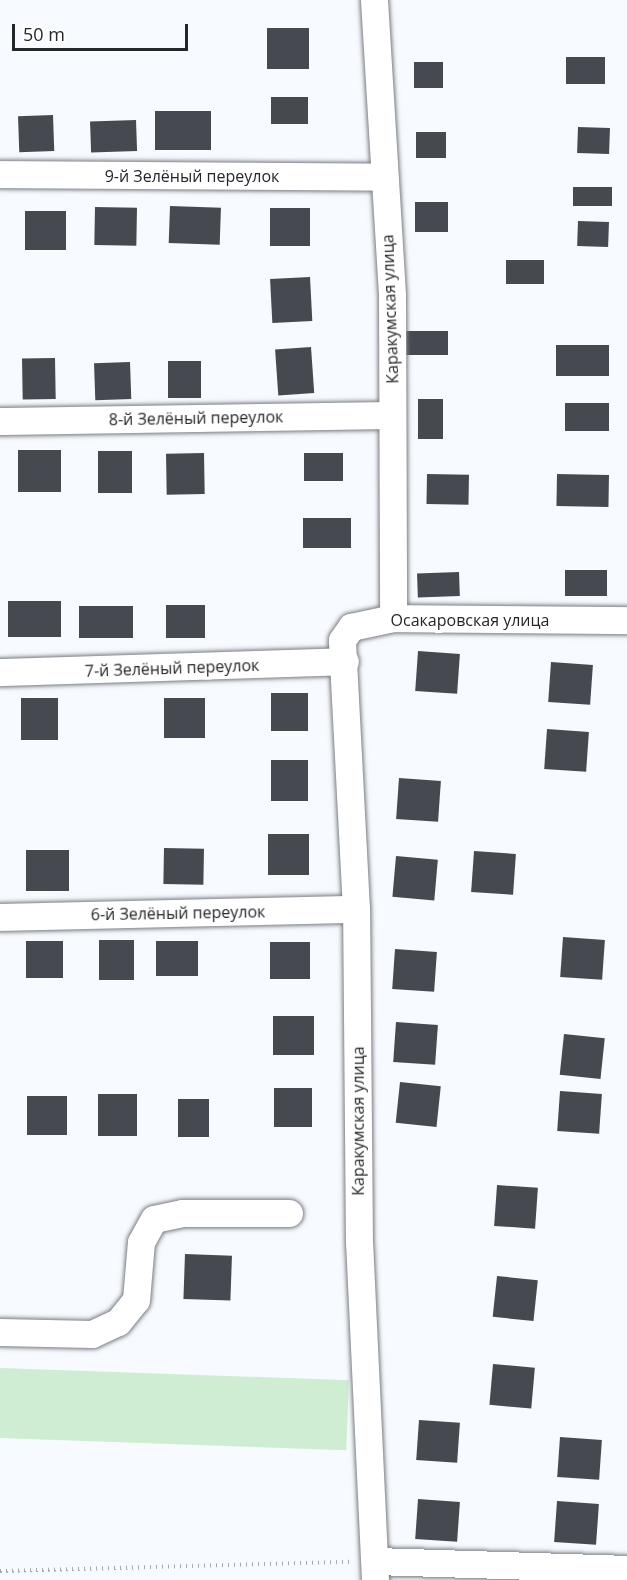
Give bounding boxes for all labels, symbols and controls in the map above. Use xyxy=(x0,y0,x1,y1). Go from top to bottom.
scale bar xyxy=(15,12,190,50)
text: 50 m xyxy=(23,22,65,46)
street label: 9-й Зелёный переулок xyxy=(105,166,279,186)
street label: Каракумская улица xyxy=(378,234,402,384)
street label: 8-й Зелёный переулок xyxy=(109,407,283,429)
street label: Осакаровская улица xyxy=(391,610,549,630)
street label: 7-й Зелёный переулок xyxy=(84,655,260,681)
street label: 6-й Зелёный переулок xyxy=(91,902,265,924)
street label: Каракумская улица xyxy=(348,1046,368,1196)

